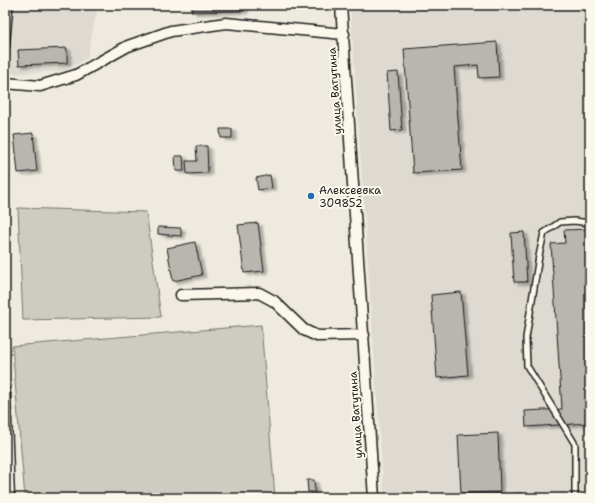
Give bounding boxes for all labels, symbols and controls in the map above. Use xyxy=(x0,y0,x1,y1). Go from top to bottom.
street label: улица Ватутина xyxy=(324,47,346,135)
place label: Алексеевка 309852 xyxy=(319,183,381,211)
marker: Алексеевка 309852 xyxy=(306,191,316,201)
street label: улица Ватутина xyxy=(345,371,367,459)

